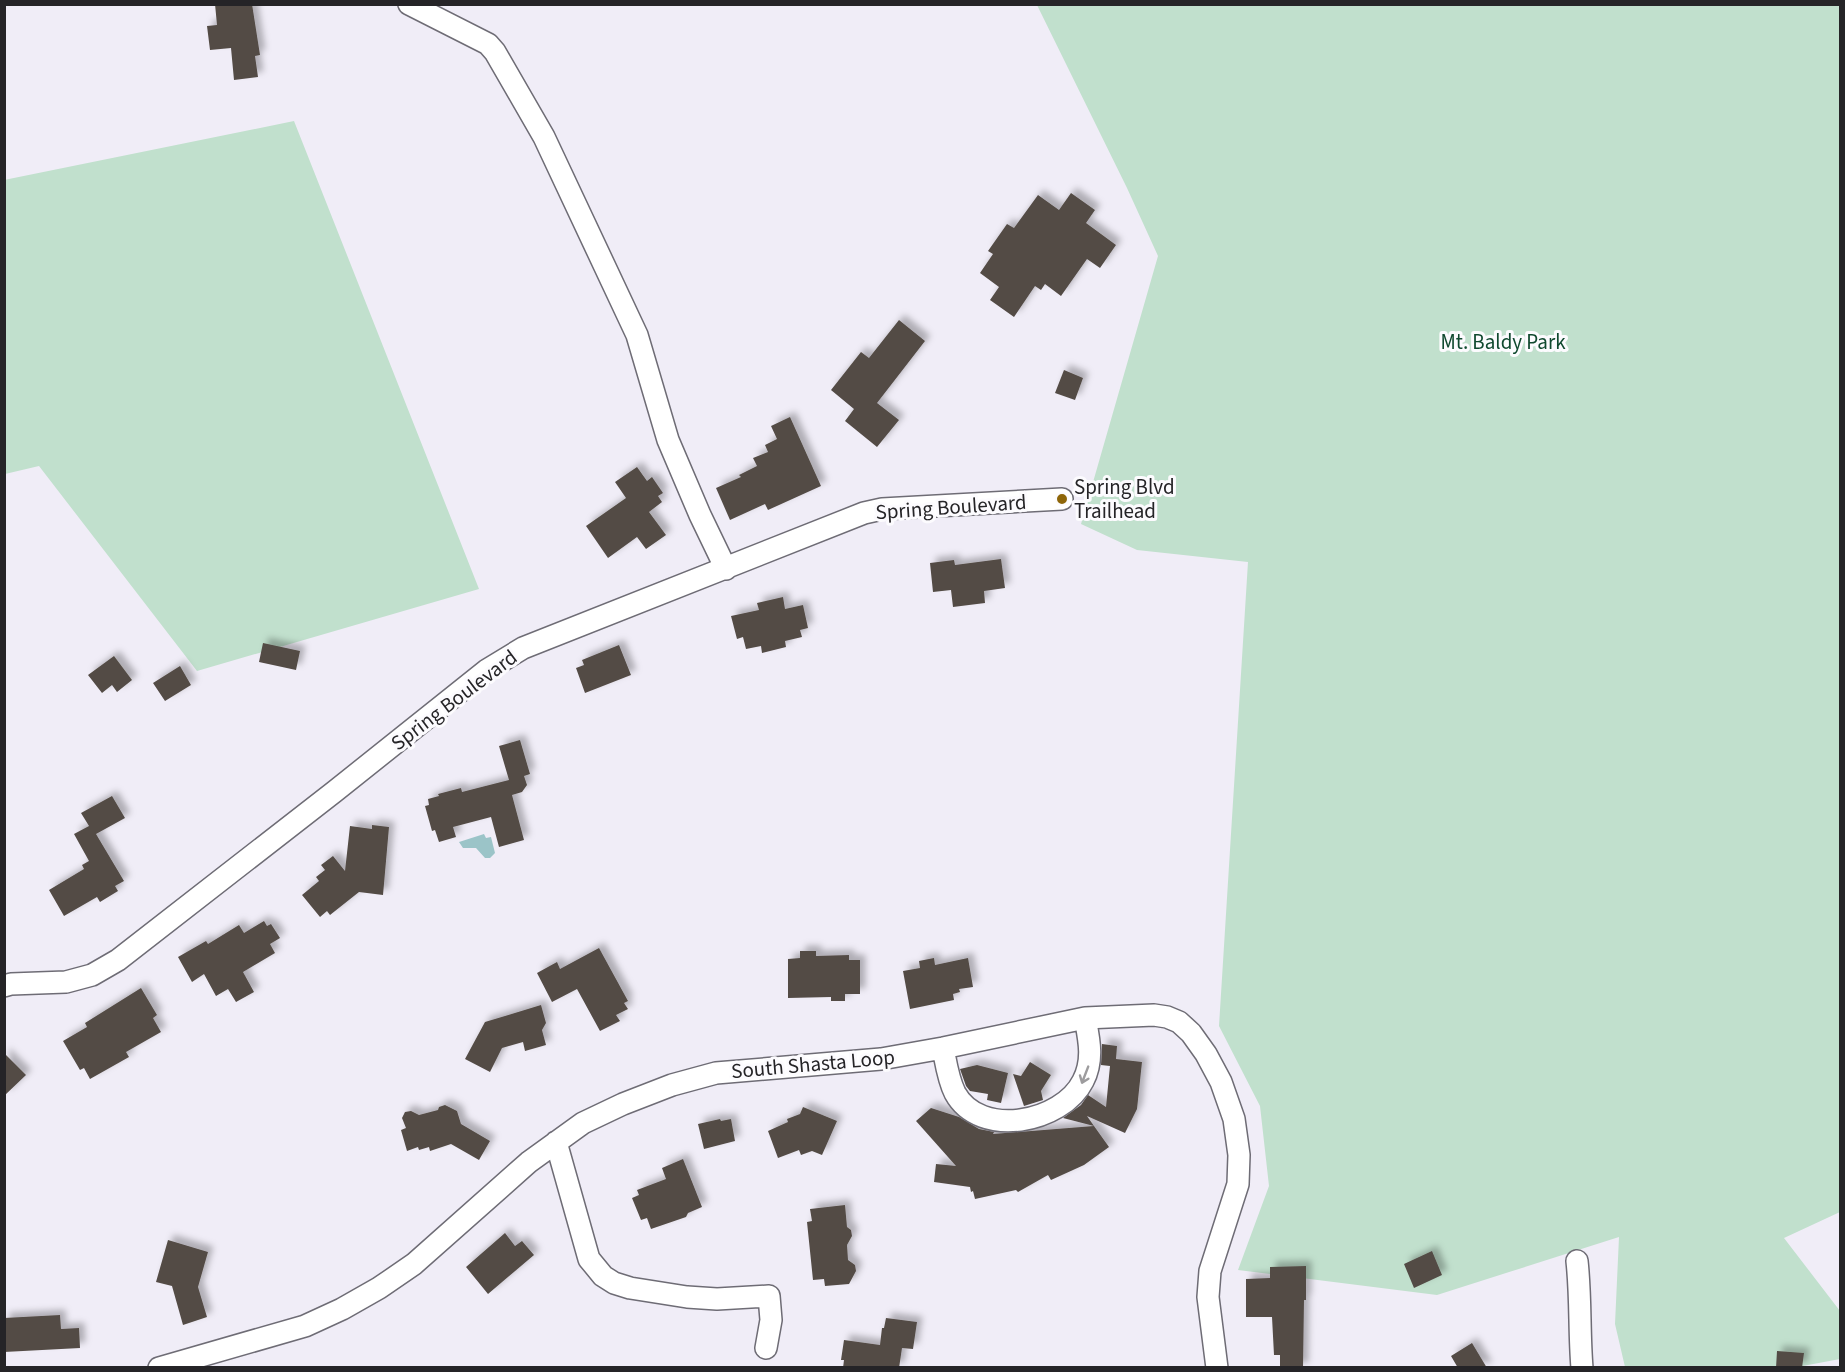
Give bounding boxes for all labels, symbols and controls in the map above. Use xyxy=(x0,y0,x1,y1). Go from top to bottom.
park label: Mt. Baldy Park xyxy=(1440,327,1566,357)
place label: Spring Blvd Trailhead xyxy=(1074,472,1175,526)
street label: Spring Boulevard xyxy=(874,487,1028,527)
marker: Spring Blvd Trailhead xyxy=(1055,492,1069,506)
street label: Spring Boulevard xyxy=(385,642,523,758)
street label: South Shasta Loop xyxy=(730,1042,896,1086)
one-way arrow xyxy=(1078,1065,1089,1083)

